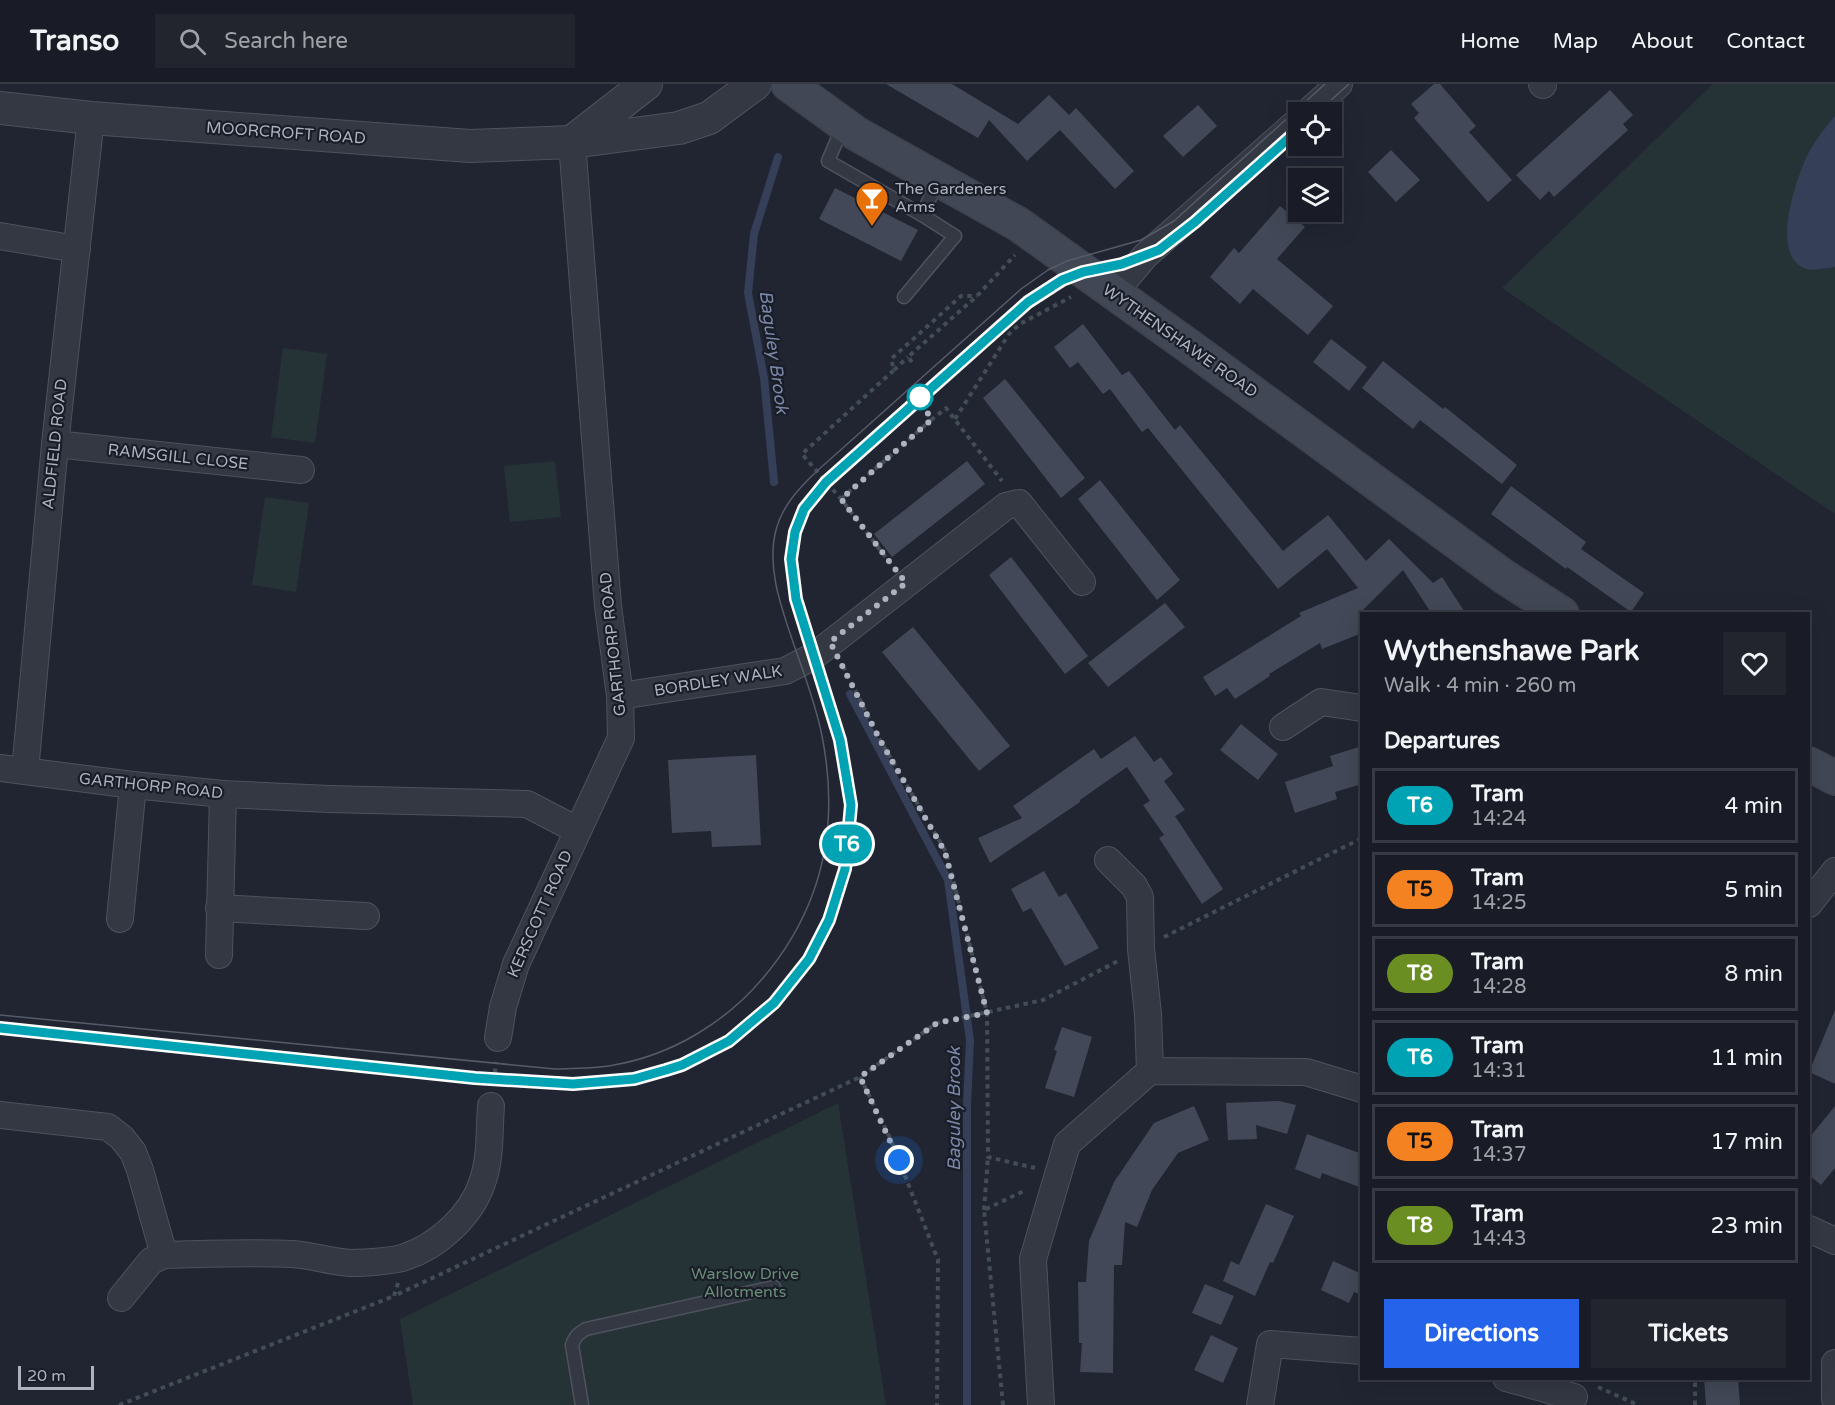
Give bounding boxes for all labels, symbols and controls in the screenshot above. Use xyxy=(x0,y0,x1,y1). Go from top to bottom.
search box xyxy=(155,14,575,68)
text: Transo xyxy=(30,24,119,58)
icon: search xyxy=(176,25,209,58)
text: Search here xyxy=(224,28,348,54)
text: Home xyxy=(1460,29,1520,54)
text: Map xyxy=(1553,29,1598,54)
text: About xyxy=(1631,29,1693,54)
text: Contact xyxy=(1726,29,1805,54)
map controls xyxy=(1288,102,1342,222)
button: locate xyxy=(1288,102,1342,156)
street label: MOORCROFT ROAD xyxy=(205,117,367,149)
button: layers xyxy=(1288,168,1342,222)
place label: The Gardeners Arms xyxy=(895,179,1006,217)
bar icon: The Gardeners Arms xyxy=(854,180,890,227)
street label: WYTHENSHAWE ROAD xyxy=(1099,280,1261,402)
water label: Baguley Brook xyxy=(754,289,794,416)
street label: ALDFIELD ROAD xyxy=(38,378,72,510)
unlabelled marker xyxy=(907,384,933,410)
street label: RAMSGILL CLOSE xyxy=(107,440,249,474)
street label: GARTHORP ROAD xyxy=(595,571,631,717)
button: heart xyxy=(1723,632,1786,695)
text: Wythenshawe Park xyxy=(1384,634,1639,668)
street label: BORDLEY WALK xyxy=(653,661,784,701)
text: Walk · 4 min · 260 m xyxy=(1384,674,1576,698)
text: Departures xyxy=(1384,728,1500,754)
street label: GARTHORP ROAD xyxy=(78,768,224,804)
text: Tram xyxy=(1471,781,1524,807)
text: T6 xyxy=(1407,793,1433,818)
text: 4 min xyxy=(1724,793,1783,819)
text: 14:24 xyxy=(1471,807,1526,831)
line badge: T6 xyxy=(820,824,874,864)
text: T6 xyxy=(834,832,860,857)
street label: KERSCOTT ROAD xyxy=(503,847,577,981)
text: Tram xyxy=(1471,865,1524,891)
text: T5 xyxy=(1407,877,1433,902)
text: 5 min xyxy=(1724,877,1783,903)
text: 14:25 xyxy=(1471,891,1526,915)
text: Tram xyxy=(1471,949,1524,975)
text: T8 xyxy=(1407,961,1433,986)
text: 8 min xyxy=(1724,961,1783,987)
text: 14:28 xyxy=(1471,975,1526,999)
text: Tram xyxy=(1471,1033,1524,1059)
text: T6 xyxy=(1407,1045,1433,1070)
text: 11 min xyxy=(1711,1045,1783,1071)
water label: Baguley Brook xyxy=(943,1046,965,1171)
text: 14:31 xyxy=(1471,1059,1526,1083)
text: Tram xyxy=(1471,1117,1524,1143)
text: T5 xyxy=(1407,1129,1433,1154)
text: 17 min xyxy=(1711,1129,1783,1155)
text: 14:37 xyxy=(1471,1143,1526,1167)
your location xyxy=(884,1145,914,1175)
text: Tram xyxy=(1471,1201,1524,1227)
text: T8 xyxy=(1407,1213,1433,1238)
text: 23 min xyxy=(1711,1213,1783,1239)
text: 14:43 xyxy=(1471,1227,1526,1251)
park label: Warslow Drive Allotments xyxy=(691,1264,799,1302)
button: Directions xyxy=(1384,1299,1579,1368)
button: Tickets xyxy=(1591,1299,1786,1368)
scale bar xyxy=(18,1363,94,1390)
text: 20 m xyxy=(27,1366,66,1386)

